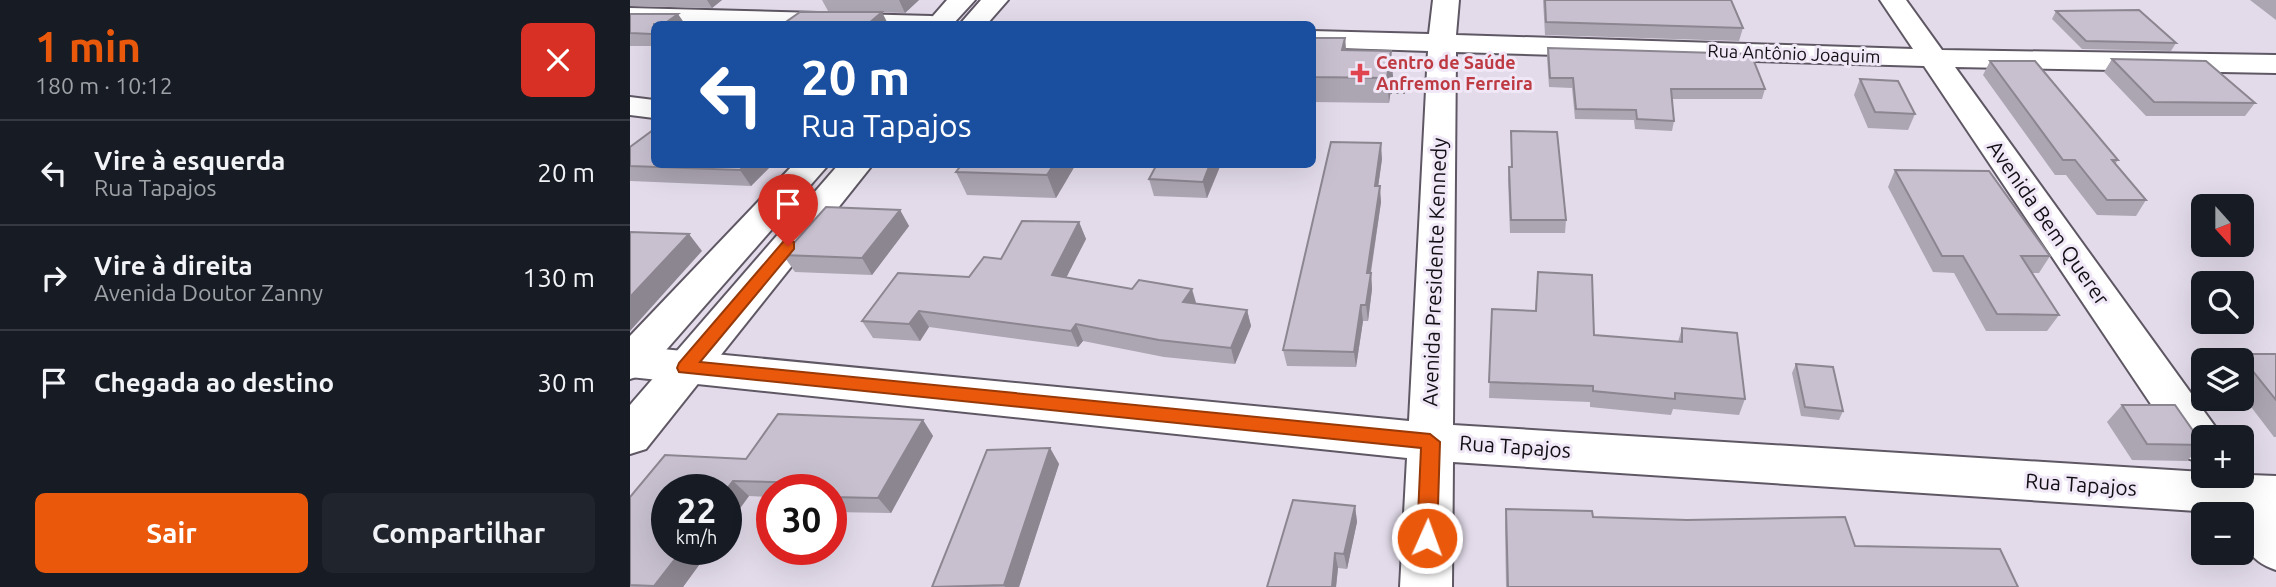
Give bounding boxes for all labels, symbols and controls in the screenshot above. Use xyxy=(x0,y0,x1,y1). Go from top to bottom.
text: 1 min xyxy=(35,23,141,70)
button: close xyxy=(521,23,595,97)
street label: Rua Antônio Joaquim xyxy=(1707,40,1881,66)
icon: left xyxy=(686,49,777,140)
text: 20 m xyxy=(801,49,910,104)
place label: Centro de Saúde Anfremon Ferreira xyxy=(1376,52,1533,93)
marker: Centro de Saúde Anfremon Ferreira xyxy=(1350,63,1370,83)
text: 180 m · 10:12 xyxy=(35,73,173,98)
text: Rua Tapajos xyxy=(801,107,972,143)
street label: Avenida Bem Querer xyxy=(1983,136,2115,309)
street label: Avenida Presidente Kennedy xyxy=(1417,137,1451,407)
text: Vire à esquerda xyxy=(94,146,285,175)
icon: left xyxy=(35,154,73,192)
text: 20 m xyxy=(537,158,595,187)
pin xyxy=(758,174,818,246)
text: Rua Tapajos xyxy=(94,175,217,200)
icon: arrive xyxy=(769,185,807,223)
north arrow xyxy=(2191,194,2254,257)
map controls xyxy=(2191,194,2254,565)
text: Vire à direita xyxy=(94,251,253,280)
icon: right xyxy=(35,259,73,297)
text: 130 m xyxy=(523,263,595,292)
button: search xyxy=(2191,271,2254,334)
text: Avenida Doutor Zanny xyxy=(94,280,323,305)
button: layers xyxy=(2191,348,2254,411)
icon: arrive xyxy=(35,364,73,402)
text: Chegada ao destino xyxy=(94,368,334,397)
text: 30 m xyxy=(537,368,595,397)
button: + xyxy=(2191,425,2254,488)
street label: Rua Tapajos xyxy=(1458,430,1572,462)
street label: Rua Tapajos xyxy=(2024,468,2138,500)
speed limit sign: 30 xyxy=(756,474,847,565)
text: 22 xyxy=(677,490,716,530)
button: Sair xyxy=(35,493,308,573)
button: Compartilhar xyxy=(322,493,595,573)
position arrow xyxy=(1390,501,1464,575)
button: − xyxy=(2191,502,2254,565)
text: km/h xyxy=(676,527,717,547)

